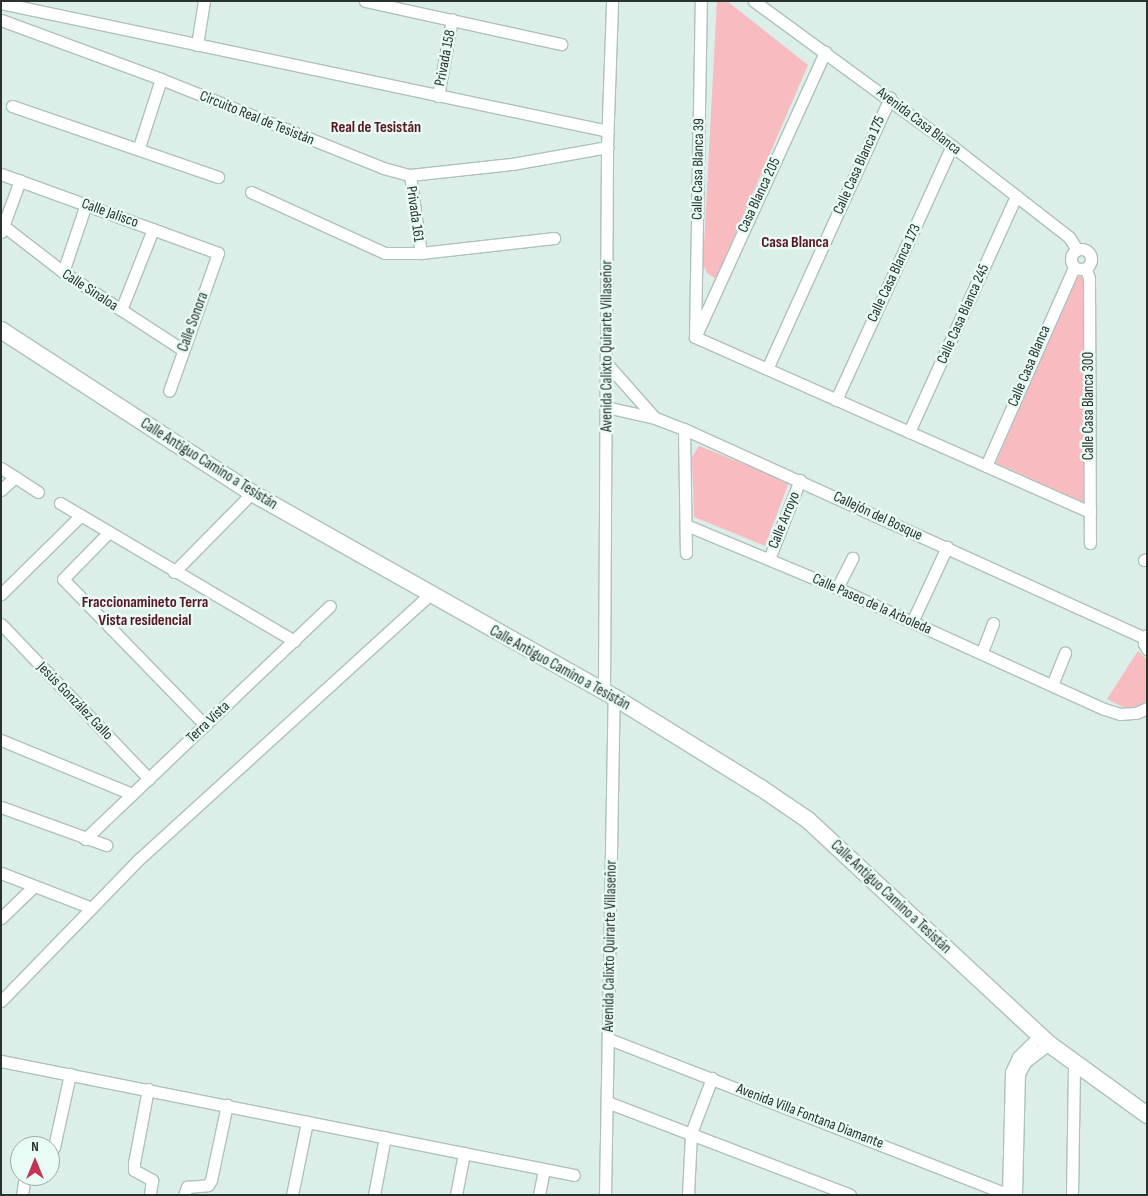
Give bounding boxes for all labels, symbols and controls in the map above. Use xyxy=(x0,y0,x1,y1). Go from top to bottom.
street label: Privada 158 xyxy=(431,28,459,88)
street label: Avenida Casa Blanca xyxy=(873,83,965,159)
street label: Circuito Real de Tesistán xyxy=(197,87,317,149)
street label: Calle Casa Blanca 175 xyxy=(829,113,889,217)
district label: Real de Tesistán xyxy=(331,118,421,138)
street label: Calle Casa Blanca 39 xyxy=(688,118,708,220)
street label: Casa Blanca 205 xyxy=(734,155,784,235)
street label: Privada 161 xyxy=(402,185,428,243)
street label: Calle Jalisco xyxy=(79,194,141,232)
street label: Calle Casa Blanca 173 xyxy=(863,221,925,325)
district label: Casa Blanca xyxy=(761,233,829,253)
street label: Avenida Calixto Quirarte Villaseñor xyxy=(598,260,616,432)
street label: Calle Casa Blanca 245 xyxy=(933,261,993,367)
street label: Calle Sinaloa xyxy=(59,265,121,315)
street label: Calle Sonora xyxy=(174,290,212,354)
street label: Calle Casa Blanca xyxy=(1004,323,1054,409)
street label: Calle Casa Blanca 300 xyxy=(1080,352,1098,460)
street label: Calle Antiguo Camino a Tesistán xyxy=(137,414,281,514)
street label: Callejón del Bosque xyxy=(831,487,925,545)
street label: Calle Arroyo xyxy=(764,489,804,551)
street label: Calle Paseo de la Arboleda xyxy=(810,570,934,638)
district label: Fraccionamineto Terra Vista residencial xyxy=(82,593,208,631)
street label: Calle Antiguo Camino a Tesistán xyxy=(487,622,633,714)
street label: Jesús González Gallo xyxy=(33,658,117,744)
street label: Terra Vista xyxy=(183,697,233,747)
street label: Calle Antiguo Camino a Tesistán xyxy=(827,837,955,957)
street label: Avenida Calixto Quirarte Villaseñor xyxy=(600,860,620,1032)
street label: Avenida Villa Fontana Diamante xyxy=(734,1080,886,1152)
north arrow xyxy=(10,1136,60,1186)
text: N xyxy=(31,1138,39,1155)

